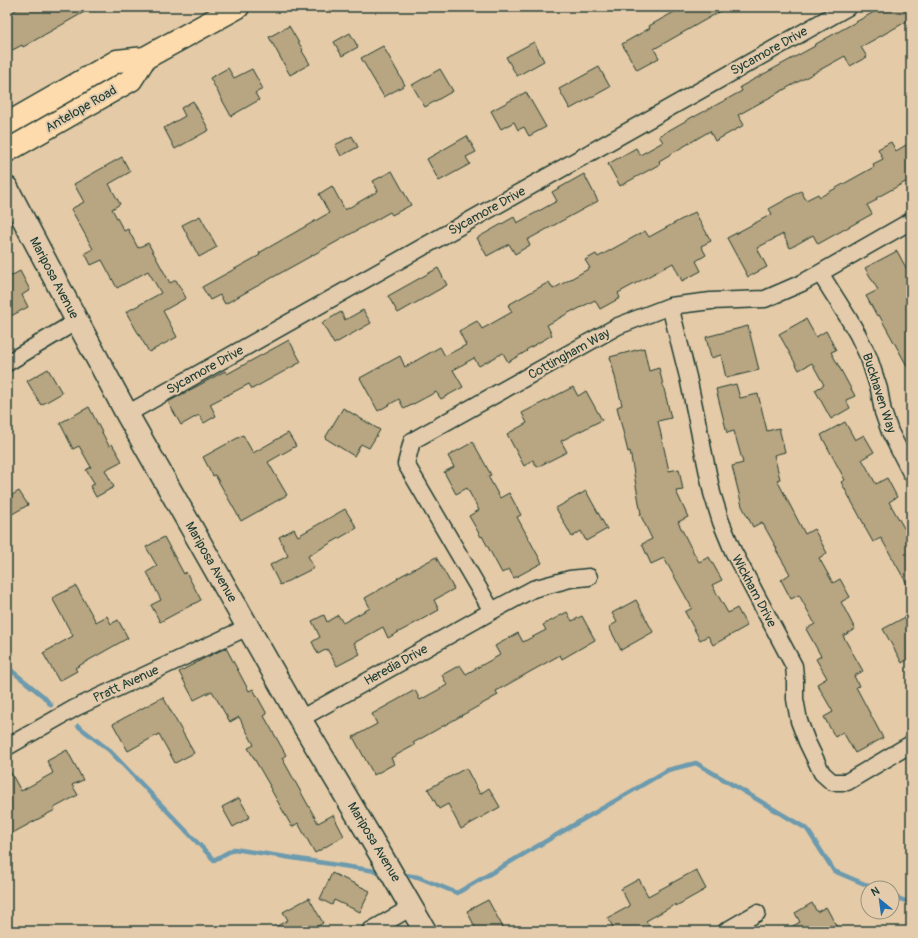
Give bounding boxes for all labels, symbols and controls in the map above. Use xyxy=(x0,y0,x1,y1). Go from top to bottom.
street label: Sycamore Drive xyxy=(728,23,811,79)
street label: Antelope Road xyxy=(42,82,120,136)
street label: Sycamore Drive xyxy=(446,183,529,239)
street label: Mariposa Avenue xyxy=(26,234,82,322)
street label: Cottingham Way xyxy=(525,325,613,383)
street label: Sycamore Drive xyxy=(164,342,247,398)
street label: Buckhaven Way xyxy=(859,351,900,435)
street label: Mariposa Avenue xyxy=(182,519,241,606)
street label: Wickham Drive xyxy=(728,552,780,630)
street label: Heredia Drive xyxy=(361,641,431,689)
street label: Pratt Avenue xyxy=(91,662,162,706)
street label: Mariposa Avenue xyxy=(344,799,404,885)
north arrow xyxy=(860,880,900,920)
text: N xyxy=(869,884,882,899)

